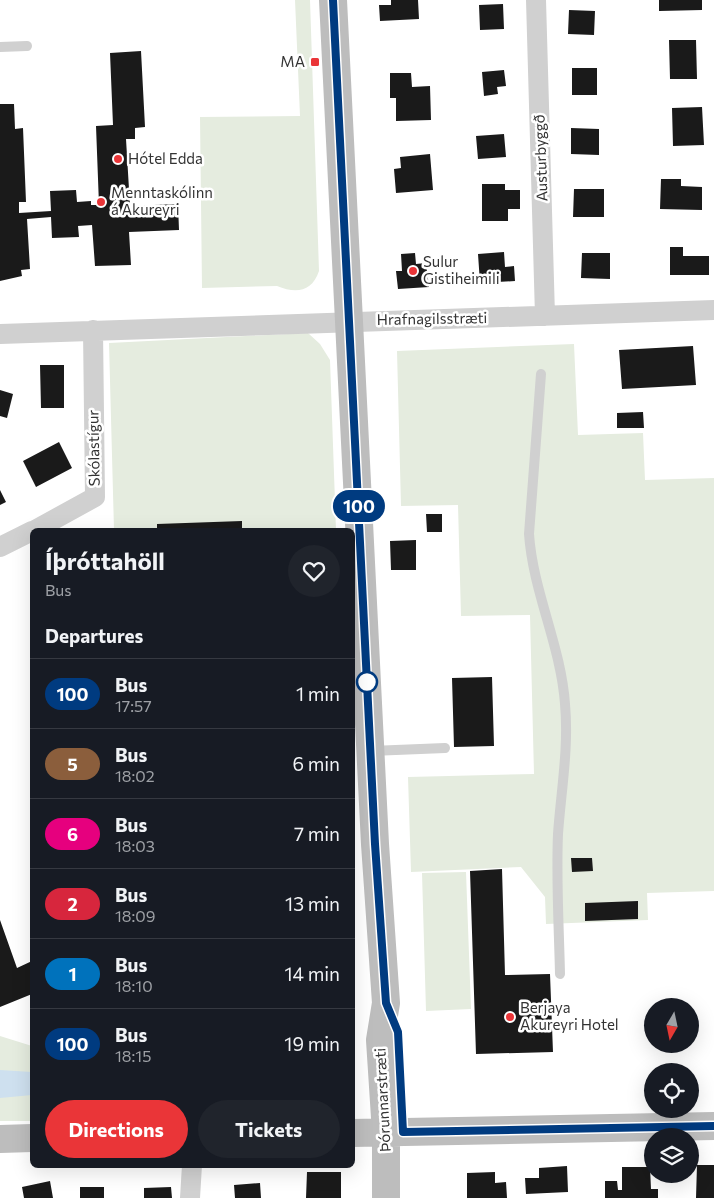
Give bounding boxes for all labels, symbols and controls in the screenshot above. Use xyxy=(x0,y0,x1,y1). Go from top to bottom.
place label: MA xyxy=(280,52,305,70)
marker: MA xyxy=(309,56,321,68)
street label: Austurbyggð xyxy=(529,114,551,202)
place label: Hótel Edda xyxy=(128,149,203,167)
marker: Hótel Edda xyxy=(112,153,124,165)
place label: Menntaskólinn á Akureyri xyxy=(111,183,213,218)
marker: Menntaskólinn á Akureyri xyxy=(95,196,107,208)
place label: Sulur Gistiheimili xyxy=(423,252,500,287)
marker: Sulur Gistiheimili xyxy=(407,265,419,277)
street label: Hrafnagilsstræti xyxy=(376,308,488,328)
street label: Skólastígur xyxy=(83,410,103,486)
line badge: 100 xyxy=(330,490,388,522)
text: 100 xyxy=(343,495,375,517)
button: heart xyxy=(288,545,340,597)
text: Íþróttahöll xyxy=(45,546,165,575)
text: Bus xyxy=(45,580,72,599)
text: Departures xyxy=(45,624,143,647)
unlabelled marker xyxy=(356,671,378,693)
text: Bus xyxy=(115,673,147,696)
text: 1 min xyxy=(296,682,340,705)
text: 100 xyxy=(56,683,89,705)
text: 17:57 xyxy=(115,696,152,715)
text: Bus xyxy=(115,743,147,766)
text: 6 min xyxy=(292,752,340,775)
text: 5 xyxy=(67,753,78,775)
text: 18:02 xyxy=(115,766,155,785)
text: Bus xyxy=(115,813,147,836)
text: 7 min xyxy=(294,822,340,845)
text: 6 xyxy=(67,823,78,845)
text: 18:03 xyxy=(115,836,155,855)
text: Bus xyxy=(115,883,147,906)
text: 13 min xyxy=(285,892,340,915)
text: 2 xyxy=(67,893,78,915)
text: 18:09 xyxy=(115,906,155,925)
text: Bus xyxy=(115,953,147,976)
text: 14 min xyxy=(284,962,340,985)
text: 1 xyxy=(68,963,77,985)
text: 18:10 xyxy=(115,976,153,995)
place label: Berjaya Akureyri Hotel xyxy=(520,998,619,1033)
north arrow xyxy=(644,998,699,1052)
map controls xyxy=(644,998,699,1183)
marker: Berjaya Akureyri Hotel xyxy=(504,1011,516,1023)
text: Bus xyxy=(115,1023,147,1046)
text: 19 min xyxy=(284,1032,340,1055)
text: 100 xyxy=(56,1033,89,1055)
text: 18:15 xyxy=(115,1046,151,1065)
street label: Þórunnarstræti xyxy=(370,1047,394,1153)
button: locate xyxy=(644,1063,699,1118)
button: Directions xyxy=(45,1100,188,1158)
button: Tickets xyxy=(198,1100,340,1158)
button: layers xyxy=(644,1128,699,1183)

